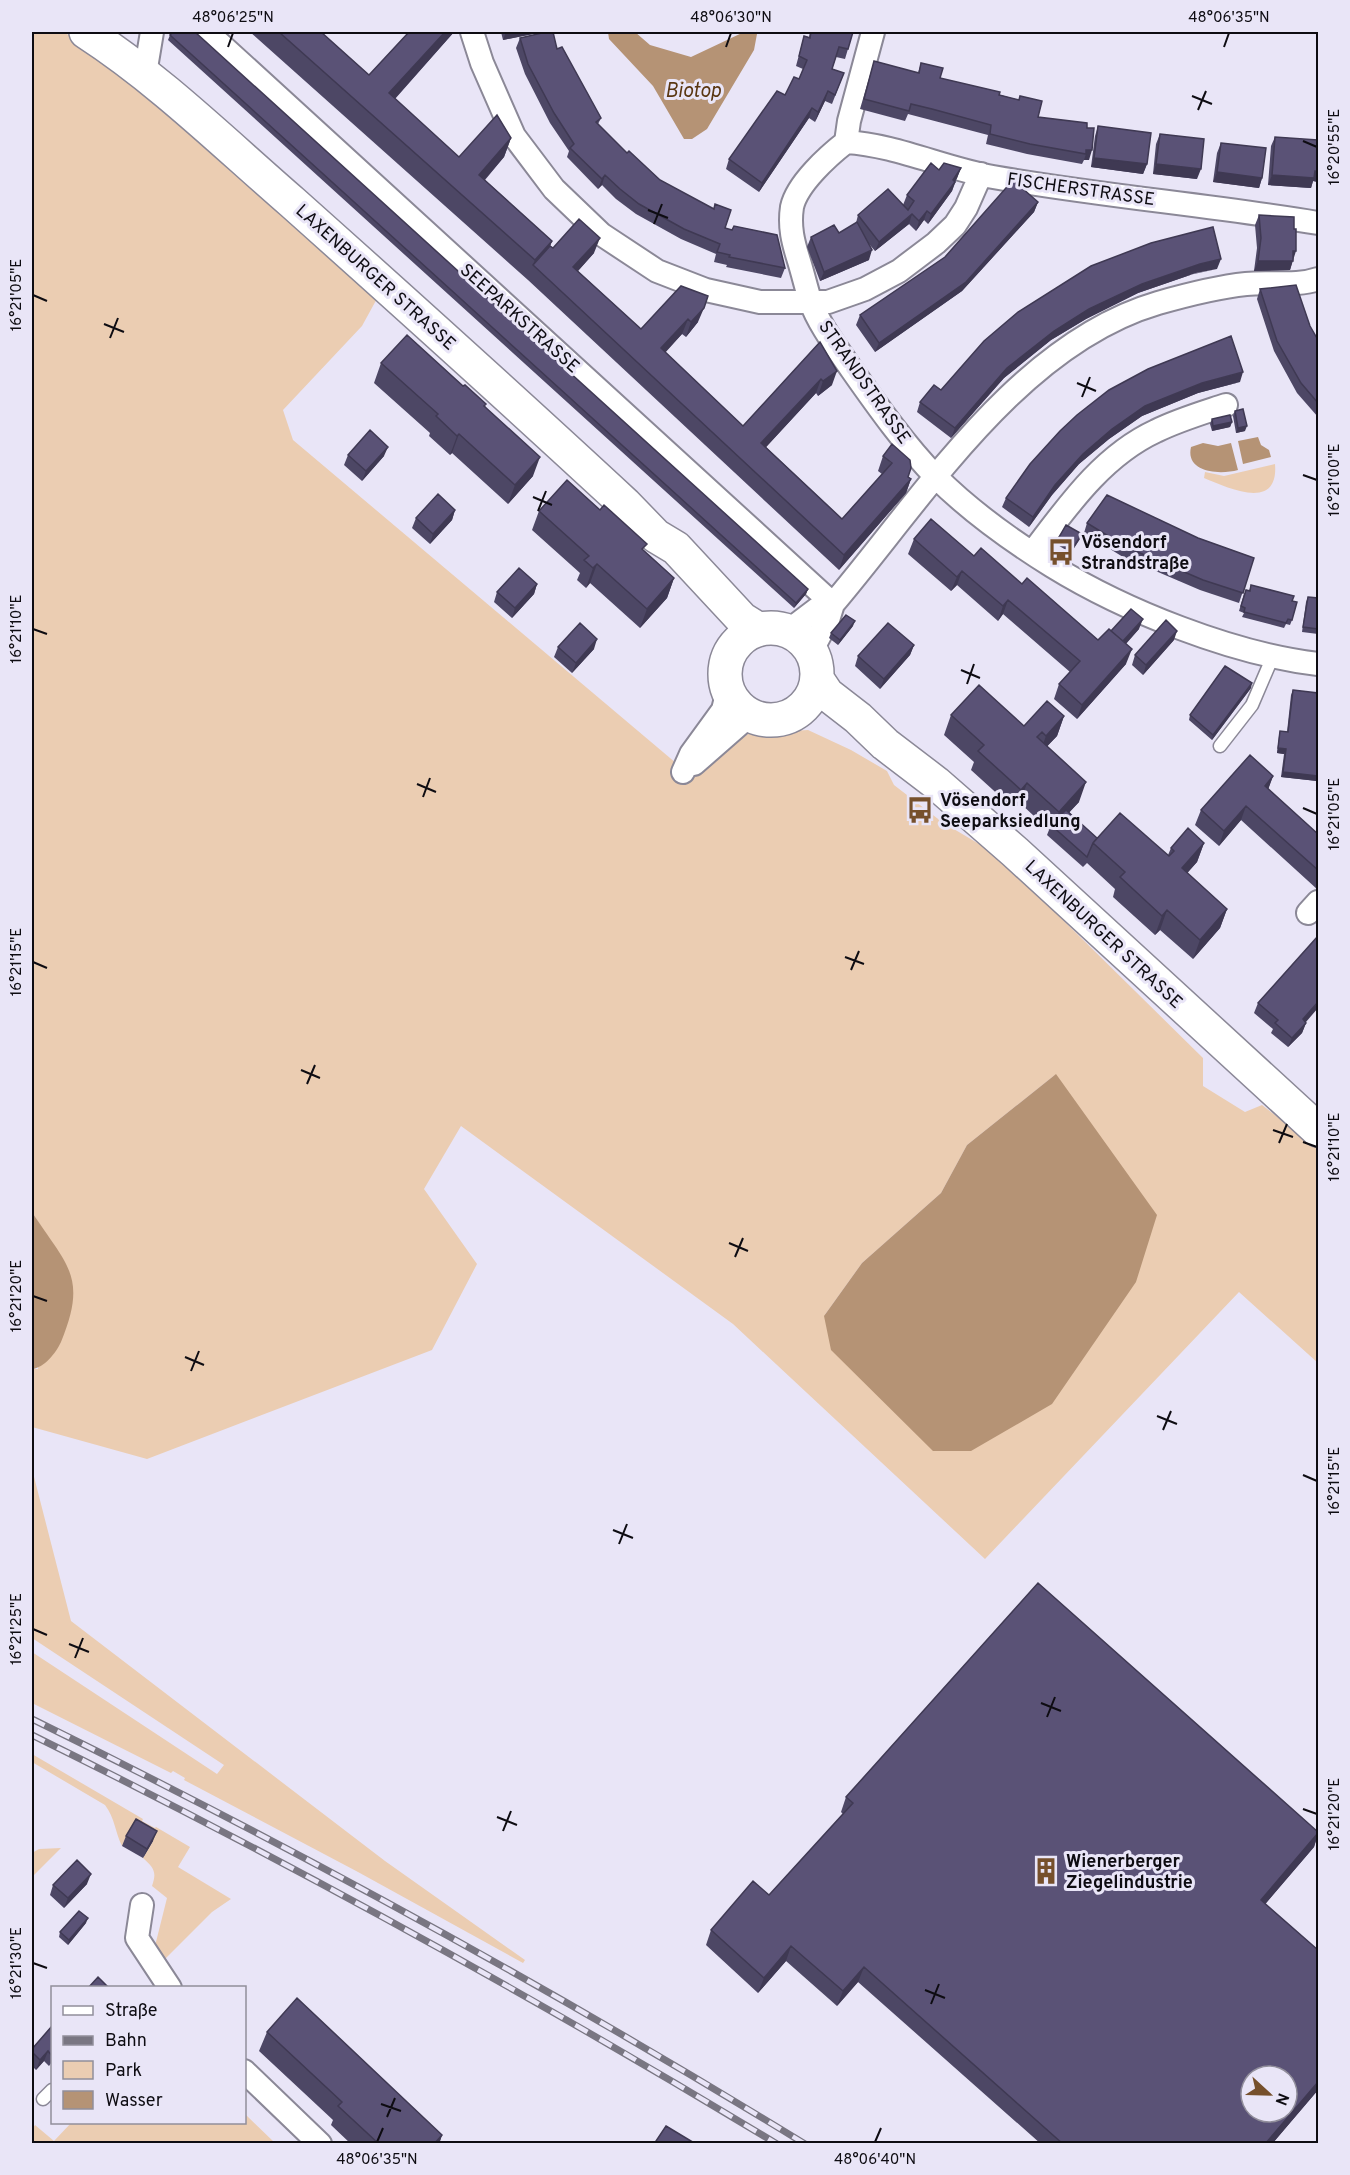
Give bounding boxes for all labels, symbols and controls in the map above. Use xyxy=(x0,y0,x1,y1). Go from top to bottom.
text: 48°06'25"N xyxy=(192,9,274,28)
text: 48°06'30"N xyxy=(690,9,772,28)
text: 48°06'35"N xyxy=(1188,9,1270,28)
water label: Biotop xyxy=(665,79,721,105)
text: 16°20'55"E xyxy=(1326,109,1345,185)
street label: FISCHERSTRASSE xyxy=(1005,169,1156,212)
street label: LAXENBURGER STRASSE xyxy=(290,200,460,356)
text: 16°21'05"E xyxy=(8,259,27,331)
street label: SEEPARKSTRASSE xyxy=(454,259,584,379)
street label: STRANDSTRASSE xyxy=(813,317,915,449)
text: 16°21'00"E xyxy=(1326,444,1345,516)
place label: Vösendorf Strandstraße xyxy=(1081,532,1189,576)
bus stop icon: Vösendorf Strandstraße xyxy=(1046,537,1076,567)
text: 16°21'10"E xyxy=(8,595,27,663)
text: 16°21'05"E xyxy=(1326,778,1345,850)
place label: Vösendorf Seeparksiedlung xyxy=(940,790,1081,834)
bus stop icon: Vösendorf Seeparksiedlung xyxy=(905,795,935,825)
street label: LAXENBURGER STRASSE xyxy=(1019,856,1187,1014)
text: 16°21'15"E xyxy=(8,928,27,996)
text: 16°21'10"E xyxy=(1326,1113,1345,1181)
text: 16°21'20"E xyxy=(8,1260,27,1332)
text: 16°21'15"E xyxy=(1326,1447,1345,1515)
text: 16°21'25"E xyxy=(8,1593,27,1665)
text: 16°21'20"E xyxy=(1326,1778,1345,1850)
place label: Wienerberger Ziegelindustrie xyxy=(1066,1851,1193,1895)
building icon: Wienerberger Ziegelindustrie xyxy=(1031,1856,1061,1886)
text: 16°21'30"E xyxy=(8,1927,27,1999)
legend xyxy=(51,1986,246,2124)
text: Straße xyxy=(105,2000,157,2023)
text: Bahn xyxy=(105,2030,147,2053)
text: Park xyxy=(105,2060,142,2083)
north arrow xyxy=(1239,2064,1299,2124)
text: Wasser xyxy=(105,2090,163,2113)
text: N xyxy=(1270,2090,1292,2108)
text: 48°06'35"N xyxy=(336,2151,418,2170)
text: 48°06'40"N xyxy=(834,2151,916,2170)

